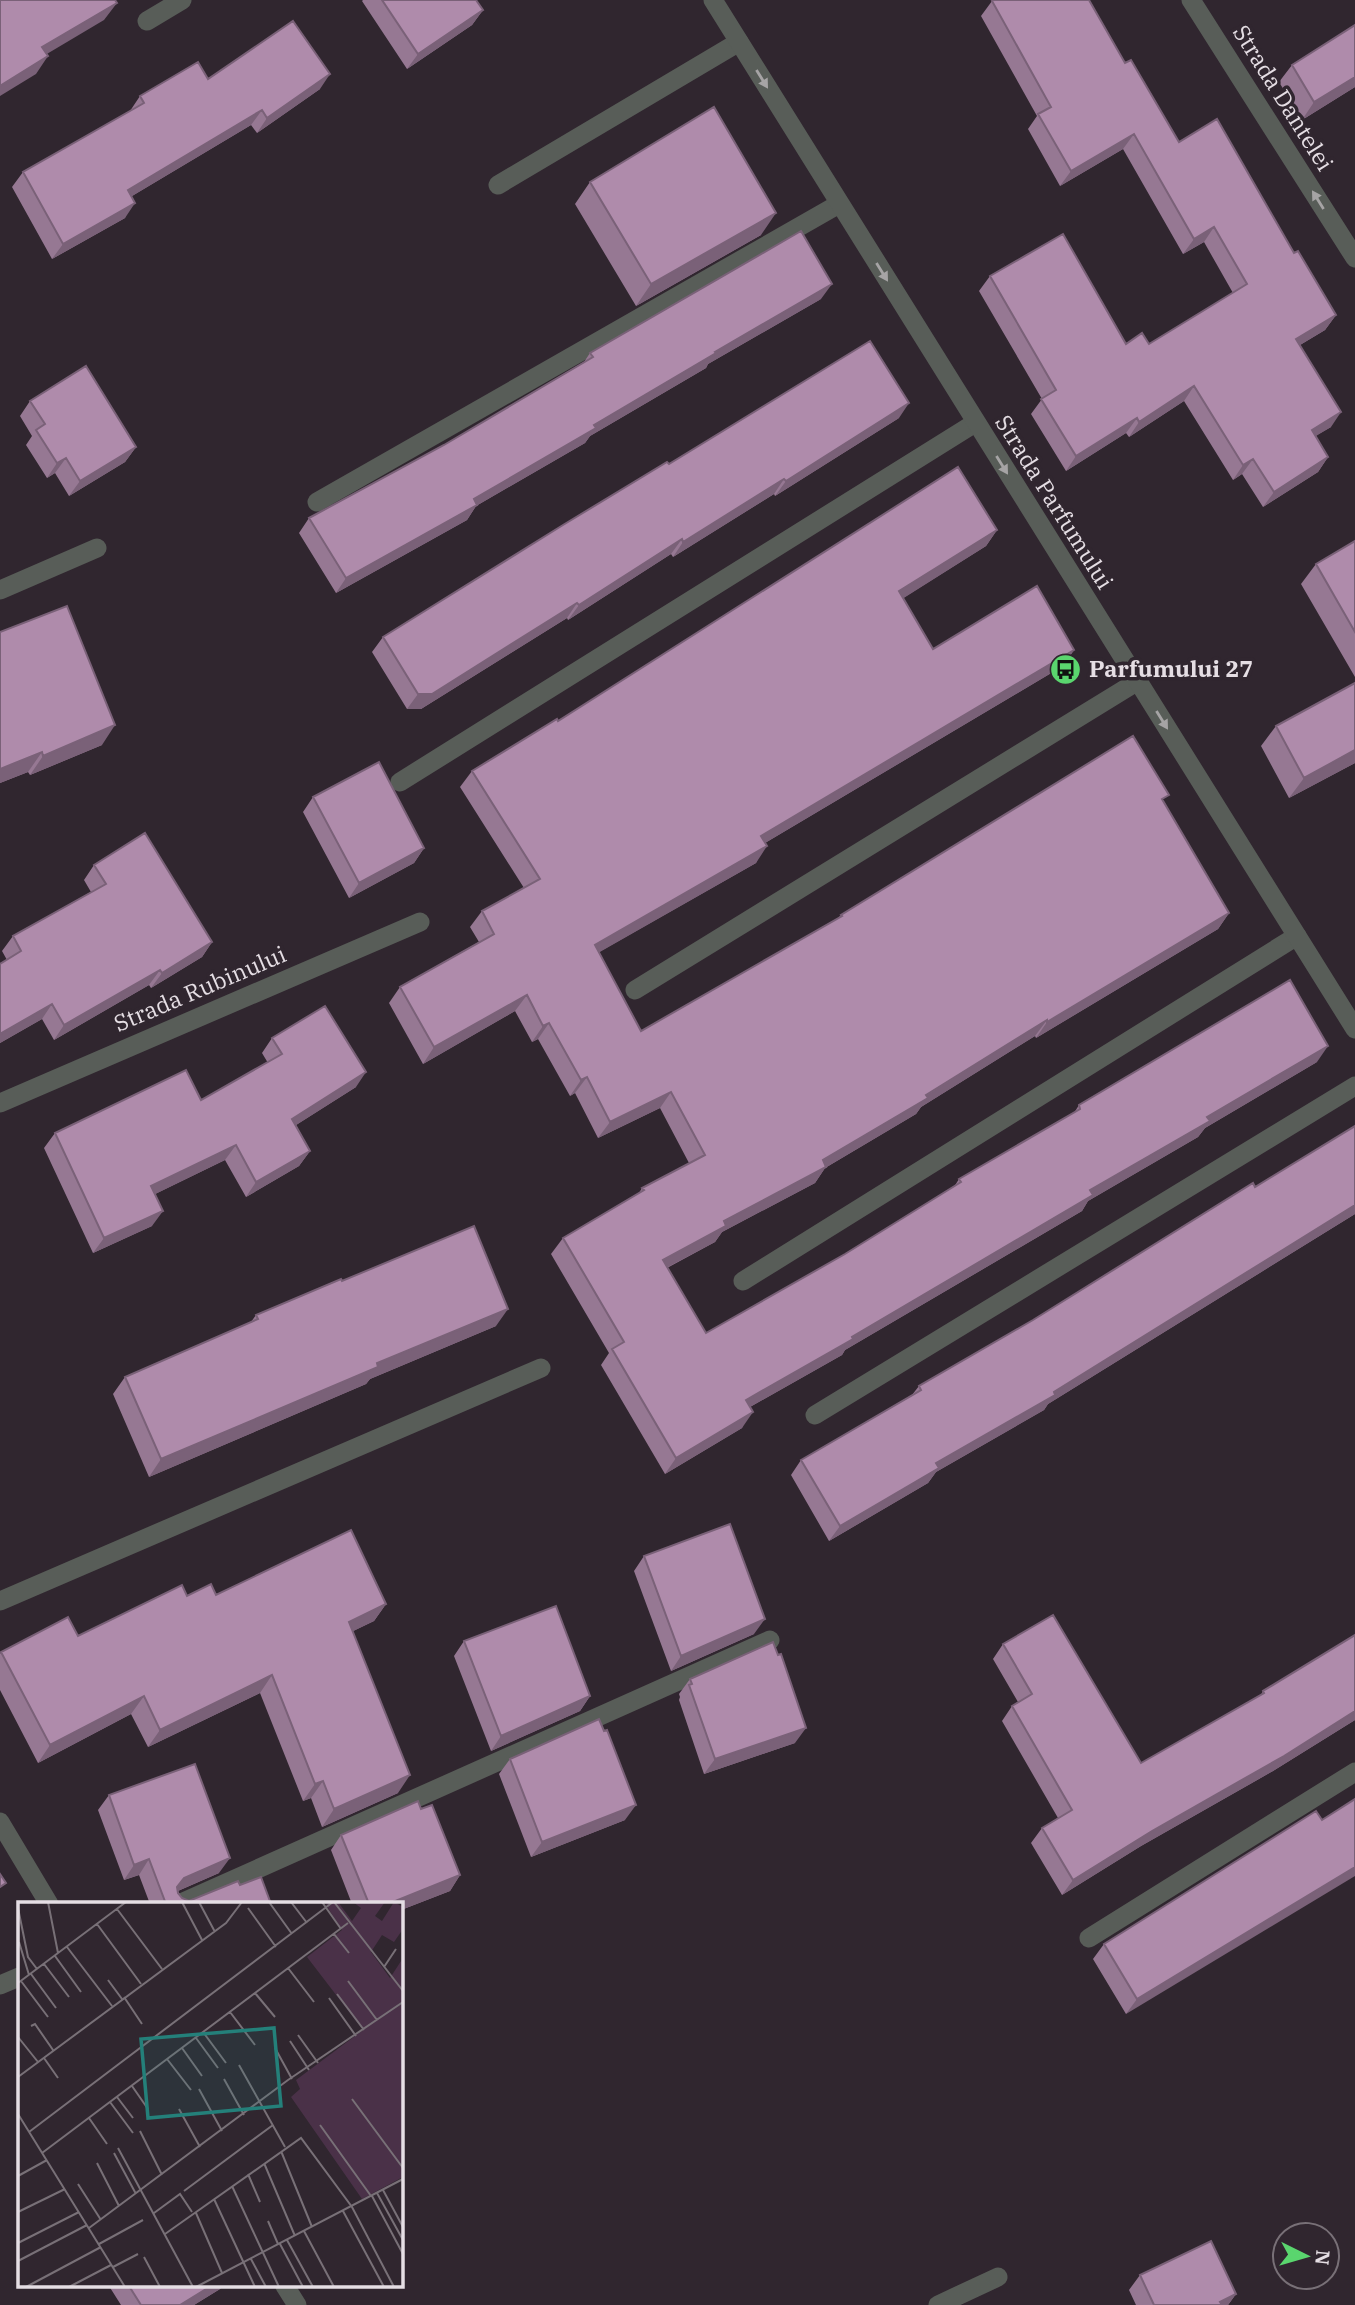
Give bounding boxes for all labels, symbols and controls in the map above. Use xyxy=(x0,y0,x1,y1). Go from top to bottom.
street label: Strada Dantelei xyxy=(1227,19,1341,176)
one-way arrow xyxy=(755,69,768,88)
one-way arrow xyxy=(1312,190,1325,210)
one-way arrow xyxy=(875,263,888,282)
street label: Strada Parfumului xyxy=(989,409,1121,594)
one-way arrow xyxy=(995,456,1008,475)
bus stop icon: Parfumului 27 xyxy=(1049,652,1083,686)
place label: Parfumului 27 xyxy=(1089,653,1253,683)
one-way arrow xyxy=(1155,711,1168,730)
street label: Strada Rubinului xyxy=(109,938,290,1038)
inset map xyxy=(18,1902,402,2288)
north arrow xyxy=(1271,2221,1341,2291)
text: N xyxy=(1310,2249,1336,2266)

